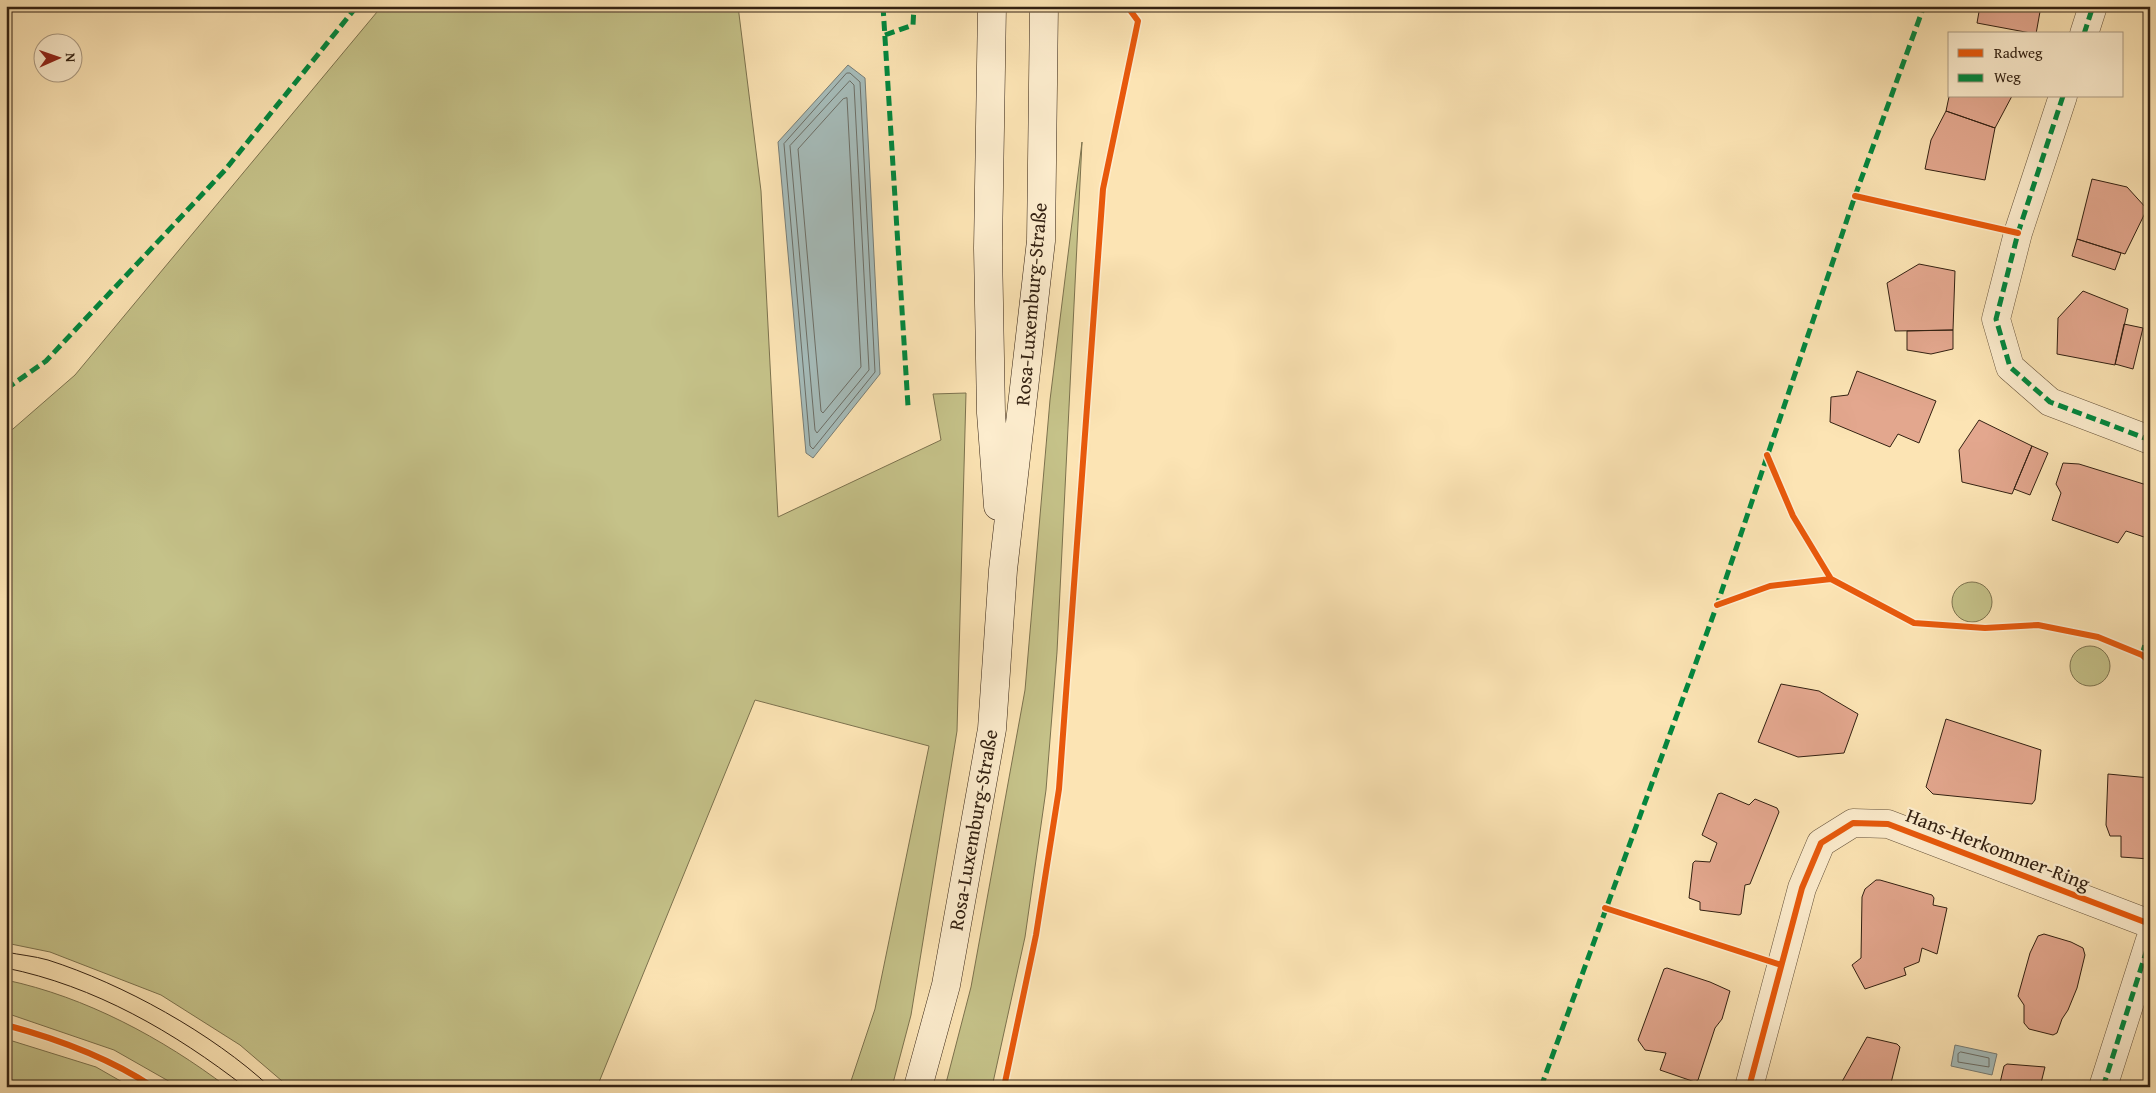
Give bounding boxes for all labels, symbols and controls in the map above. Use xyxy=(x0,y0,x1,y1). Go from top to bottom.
north arrow xyxy=(32,32,82,82)
legend xyxy=(1948,32,2124,98)
text: Radweg xyxy=(1994,42,2043,63)
text: N xyxy=(61,53,81,63)
text: Weg xyxy=(1994,66,2021,87)
street label: Rosa-Luxemburg-Straße xyxy=(1007,201,1054,407)
street label: Rosa-Luxemburg-Straße xyxy=(941,727,1004,933)
street label: Hans-Herkommer-Ring xyxy=(1902,800,2094,897)

